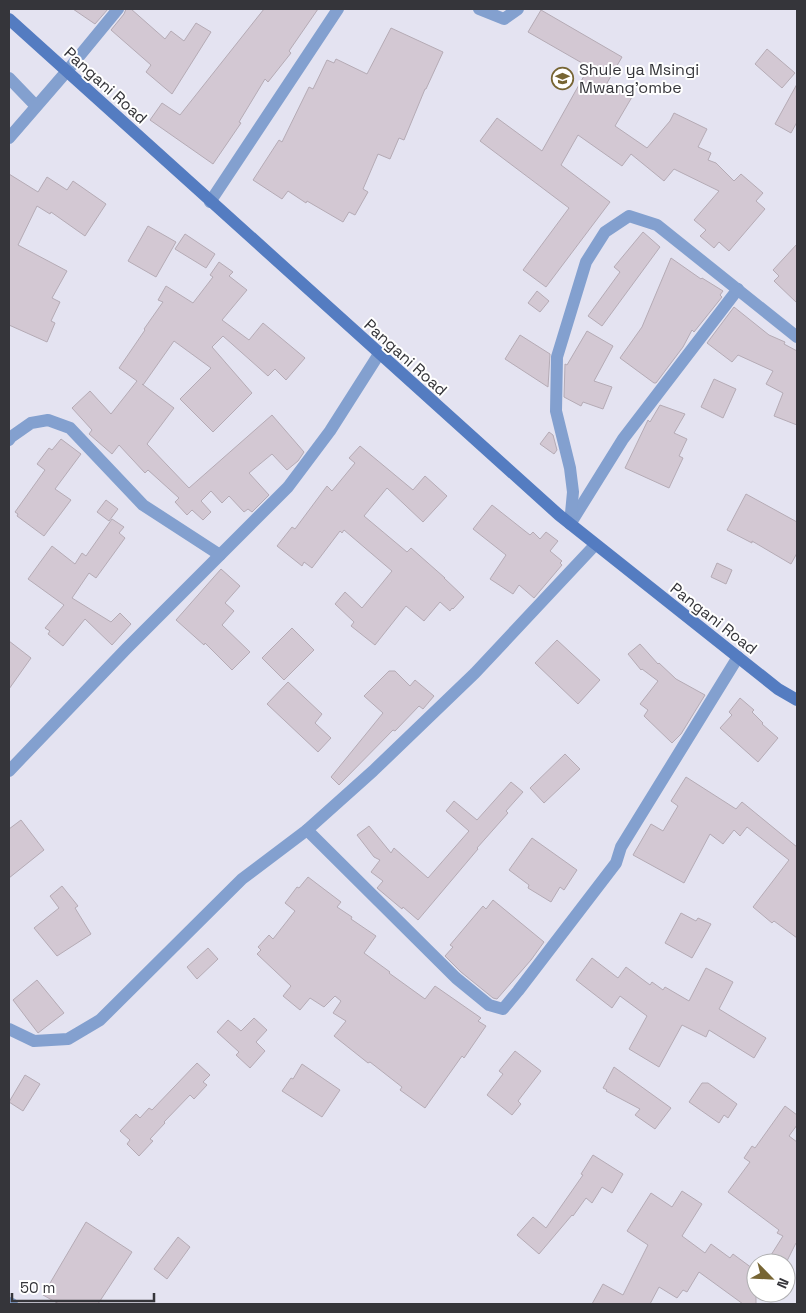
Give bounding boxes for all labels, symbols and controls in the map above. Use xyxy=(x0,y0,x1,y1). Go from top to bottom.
street label: Pangani Road xyxy=(60,42,152,128)
place label: Shule ya Msingi Mwang'ombe xyxy=(579,59,699,98)
school or university icon: Shule ya Msingi Mwang'ombe xyxy=(551,66,575,90)
street label: Pangani Road xyxy=(360,314,452,400)
street label: Pangani Road xyxy=(666,578,762,659)
north arrow xyxy=(746,1253,796,1303)
scale bar xyxy=(12,1270,155,1302)
text: N xyxy=(773,1275,793,1291)
text: 50 m xyxy=(20,1278,55,1297)

